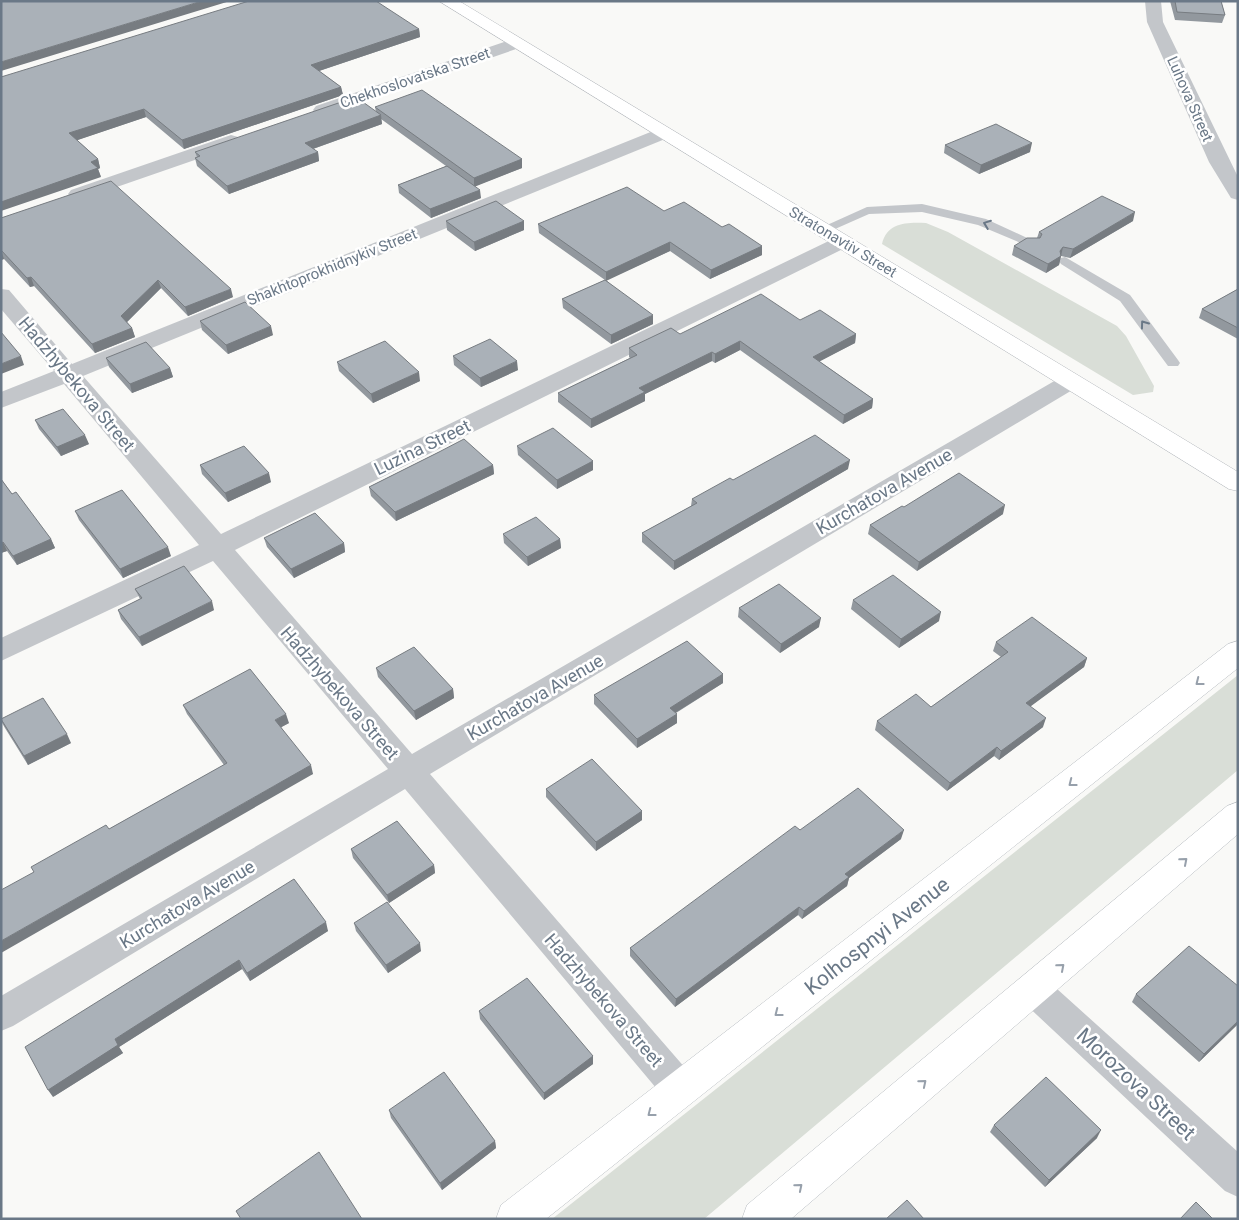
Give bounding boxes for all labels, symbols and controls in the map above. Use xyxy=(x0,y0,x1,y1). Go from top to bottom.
street label: Chekhoslovatska Street xyxy=(338,44,492,112)
street label: Luhova Street xyxy=(1163,54,1217,144)
street label: Stratonavtiv Street xyxy=(786,203,900,281)
one-way arrow xyxy=(983,220,992,230)
street label: Shakhtoprokhidnykiv Street xyxy=(244,225,420,309)
street label: Hadzhybekova Street xyxy=(15,312,140,456)
one-way arrow xyxy=(1141,320,1150,330)
street label: Luzina Street xyxy=(371,415,474,479)
street label: Kurchatova Avenue xyxy=(812,444,956,538)
street label: Hadzhybekova Street xyxy=(277,622,404,764)
street label: Kurchatova Avenue xyxy=(463,650,607,744)
one-way arrow xyxy=(1196,677,1205,686)
one-way arrow xyxy=(1068,777,1077,786)
street label: Kurchatova Avenue xyxy=(116,855,258,953)
one-way arrow xyxy=(1178,858,1187,867)
street label: Kolhospnyi Avenue xyxy=(800,872,954,1000)
street label: Hadzhybekova Street xyxy=(541,929,668,1071)
one-way arrow xyxy=(1055,963,1064,972)
one-way arrow xyxy=(775,1007,784,1016)
street label: Morozova Street xyxy=(1072,1023,1200,1145)
one-way arrow xyxy=(917,1080,926,1088)
one-way arrow xyxy=(647,1107,656,1116)
one-way arrow xyxy=(793,1184,802,1193)

